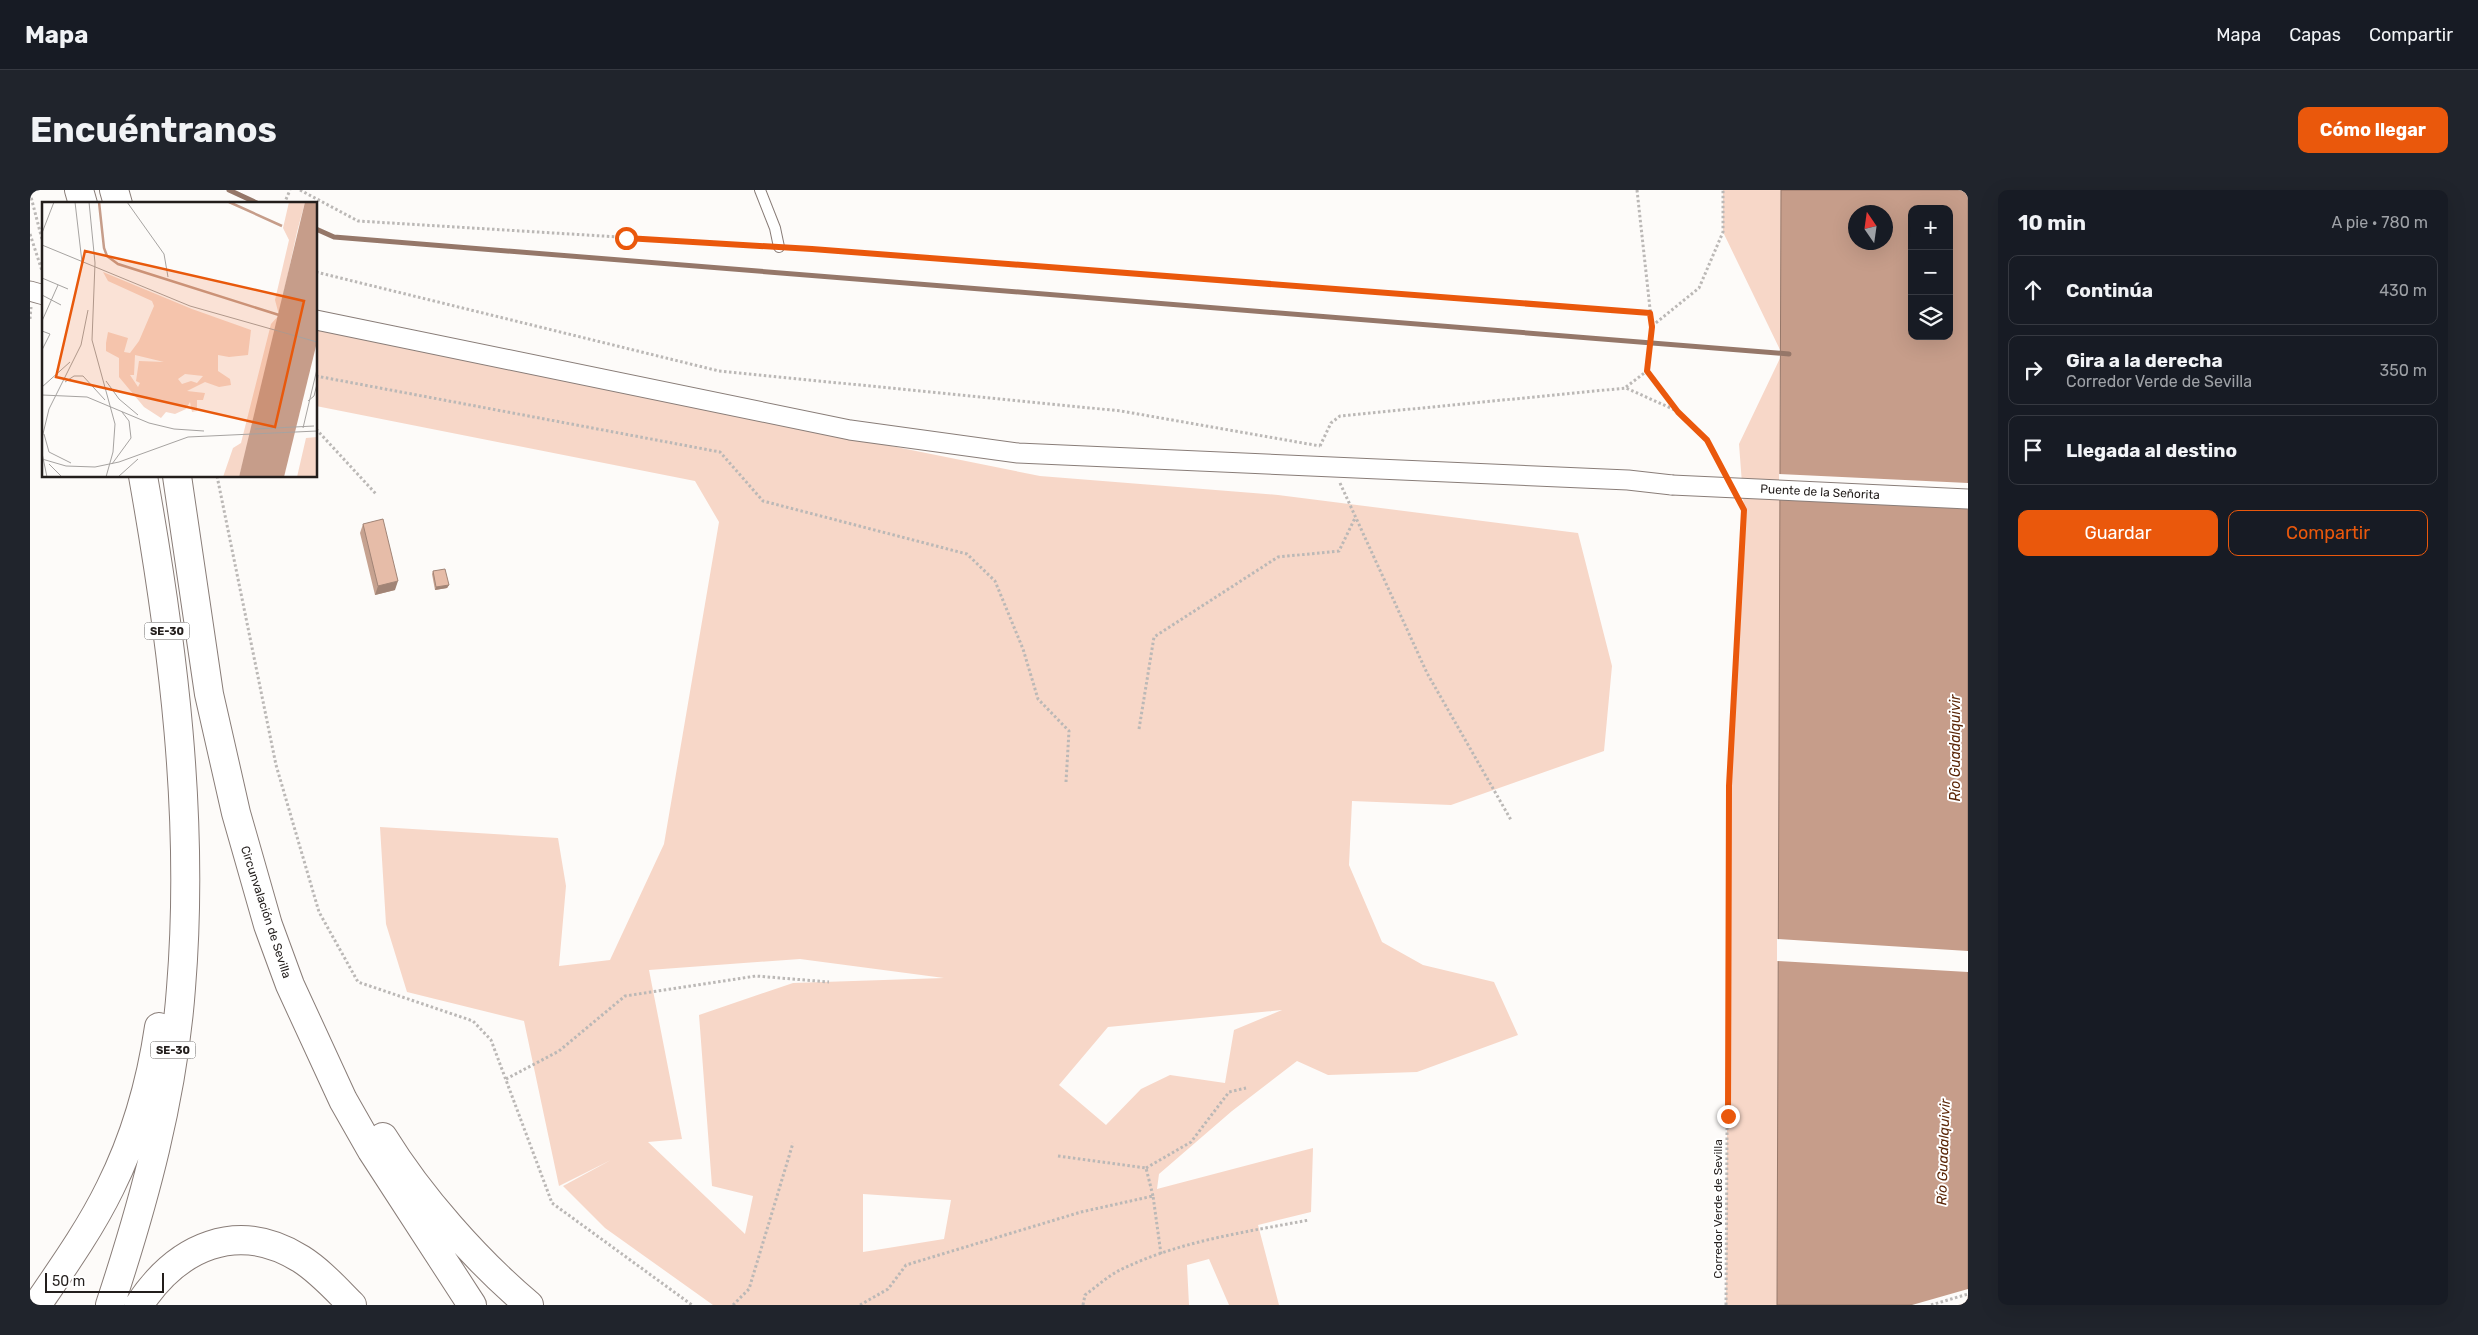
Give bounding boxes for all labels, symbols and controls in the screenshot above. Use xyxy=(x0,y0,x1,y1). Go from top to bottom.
text: Mapa xyxy=(25,21,88,49)
text: Mapa xyxy=(2216,24,2261,46)
text: Capas xyxy=(2289,24,2341,46)
text: Compartir xyxy=(2369,24,2453,46)
button: Cómo llegar xyxy=(2298,107,2448,153)
text: Encuéntranos xyxy=(30,109,277,151)
inset map xyxy=(42,202,318,478)
north arrow xyxy=(1848,205,1893,250)
map controls xyxy=(1908,205,1953,340)
button: + xyxy=(1908,205,1953,250)
text: 10 min xyxy=(2018,210,2086,235)
text: A pie · 780 m xyxy=(2332,213,2428,232)
route start xyxy=(615,227,638,250)
button: − xyxy=(1908,250,1953,295)
icon: ahead xyxy=(2019,276,2047,304)
text: Continúa xyxy=(2066,279,2153,302)
text: 430 m xyxy=(2379,281,2427,300)
button: layers xyxy=(1908,295,1953,340)
text: Gira a la derecha xyxy=(2066,349,2223,372)
icon: right xyxy=(2019,356,2047,384)
text: 350 m xyxy=(2380,361,2427,380)
text: Corredor Verde de Sevilla xyxy=(2066,372,2252,391)
icon: arrive xyxy=(2019,436,2047,464)
text: Llegada al destino xyxy=(2066,439,2237,462)
street label: Puente de la Señorita xyxy=(1760,482,1880,502)
button: Guardar xyxy=(2018,510,2218,556)
button: Compartir xyxy=(2228,510,2428,556)
road number: SE-30 xyxy=(144,622,190,640)
water label: Río Guadalquivir xyxy=(1947,694,1964,801)
street label: Circunvalación de Sevilla xyxy=(238,844,294,980)
road number: SE-30 xyxy=(150,1042,196,1058)
water label: Río Guadalquivir xyxy=(1933,1098,1954,1206)
route end xyxy=(1717,1105,1740,1128)
street label: Corredor Verde de Sevilla xyxy=(1711,1139,1725,1279)
scale bar xyxy=(45,1270,164,1293)
text: 50 m xyxy=(52,1273,85,1290)

